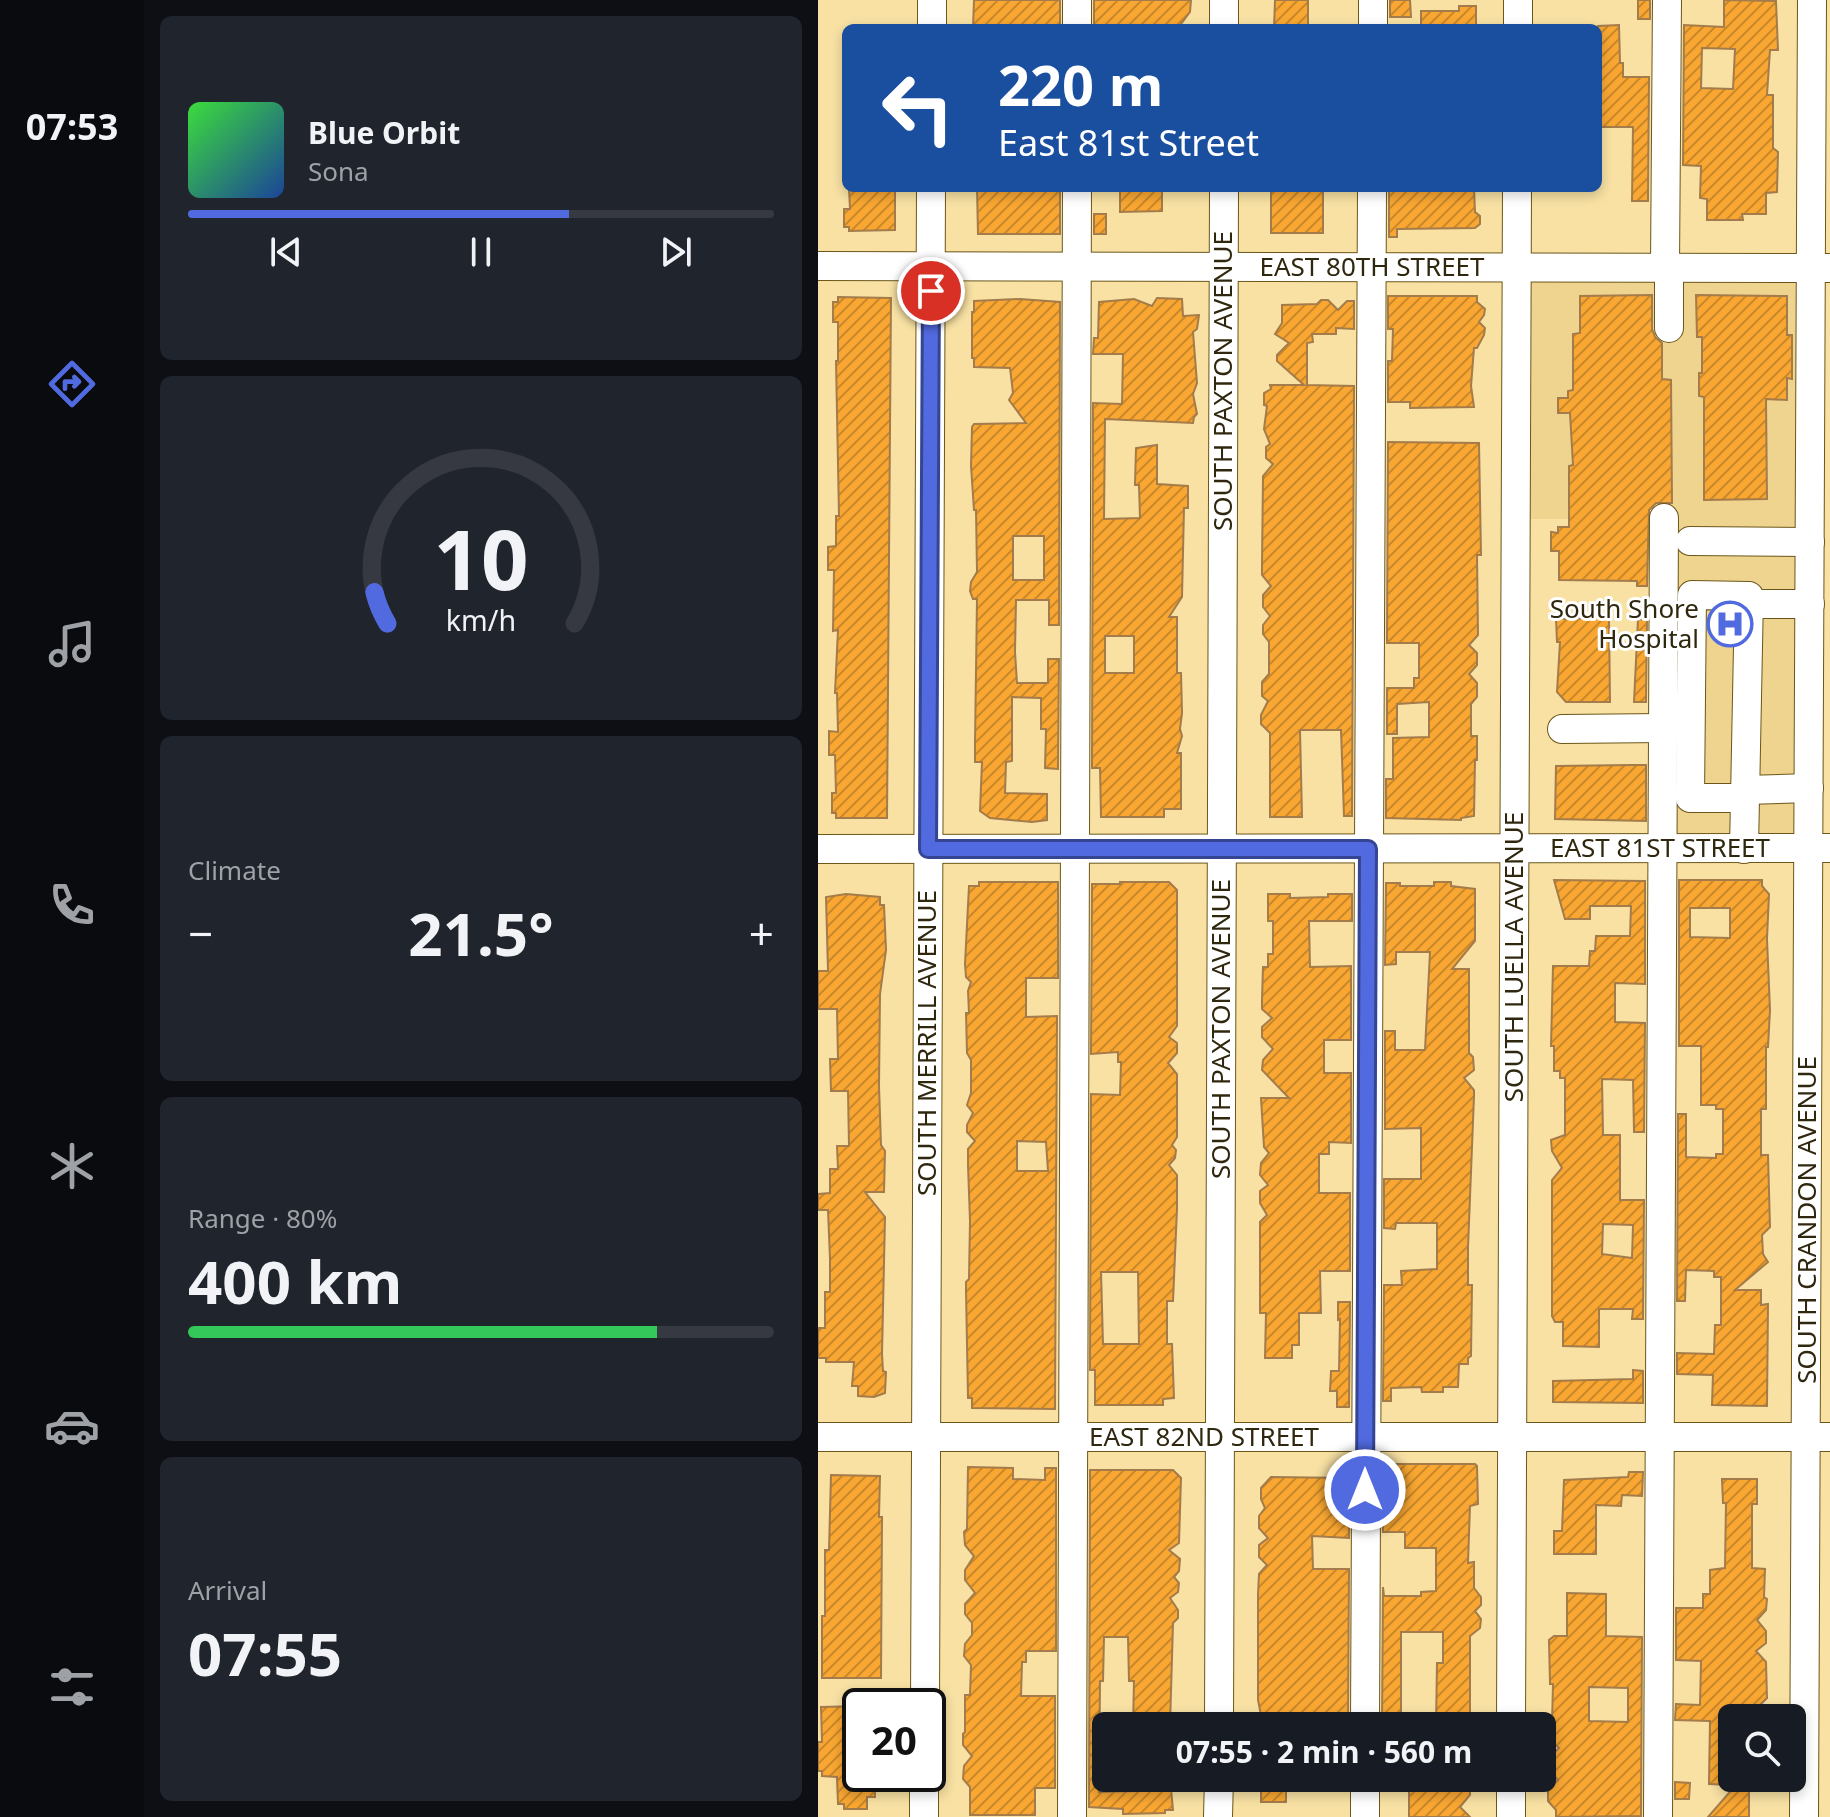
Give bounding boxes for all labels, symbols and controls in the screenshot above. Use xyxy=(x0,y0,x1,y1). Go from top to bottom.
text: 220 m xyxy=(998,46,1163,122)
icon: left xyxy=(866,56,970,160)
text: 07:53 xyxy=(26,102,118,151)
text: Blue Orbit xyxy=(308,112,460,153)
text: East 81st Street xyxy=(998,118,1259,167)
text: Sona xyxy=(308,153,369,189)
icon: previous xyxy=(264,230,308,274)
icon: pause xyxy=(459,230,503,274)
icon: next xyxy=(654,230,698,274)
street label: SOUTH PAXTON AVENUE xyxy=(1204,231,1240,531)
street label: EAST 80TH STREET xyxy=(1259,248,1485,284)
pin xyxy=(897,257,965,325)
icon: arrive xyxy=(909,269,953,313)
icon: directions xyxy=(44,356,100,412)
text: 10 xyxy=(433,501,529,614)
place label: South Shore Hospital xyxy=(1550,590,1699,656)
text: km/h xyxy=(446,600,516,639)
hospital icon: South Shore Hospital xyxy=(1706,600,1754,648)
icon: music xyxy=(44,616,100,672)
street label: SOUTH LUELLA AVENUE xyxy=(1495,812,1531,1102)
street label: EAST 81ST STREET xyxy=(1550,829,1771,865)
text: Climate xyxy=(188,852,281,888)
icon: phone xyxy=(44,877,100,933)
street label: SOUTH PAXTON AVENUE xyxy=(1202,879,1238,1179)
street label: SOUTH MERRILL AVENUE xyxy=(908,890,944,1196)
text: 21.5° xyxy=(408,892,554,974)
text: − xyxy=(188,903,213,963)
text: + xyxy=(749,903,774,963)
street label: SOUTH CRANDON AVENUE xyxy=(1788,1056,1824,1384)
icon: climate xyxy=(44,1138,100,1194)
text: Range · 80% xyxy=(188,1200,337,1236)
text: 400 km xyxy=(188,1240,402,1322)
icon: car xyxy=(44,1398,100,1454)
street label: EAST 82ND STREET xyxy=(1089,1418,1320,1454)
position arrow xyxy=(1323,1448,1407,1532)
text: Arrival xyxy=(188,1572,267,1608)
text: 07:55 xyxy=(188,1612,342,1694)
icon: filters xyxy=(44,1659,100,1715)
speed limit sign: 20 xyxy=(842,1688,946,1792)
map controls xyxy=(1718,1704,1806,1792)
button: search xyxy=(1718,1704,1806,1792)
text: 07:55 · 2 min · 560 m xyxy=(1176,1731,1472,1772)

